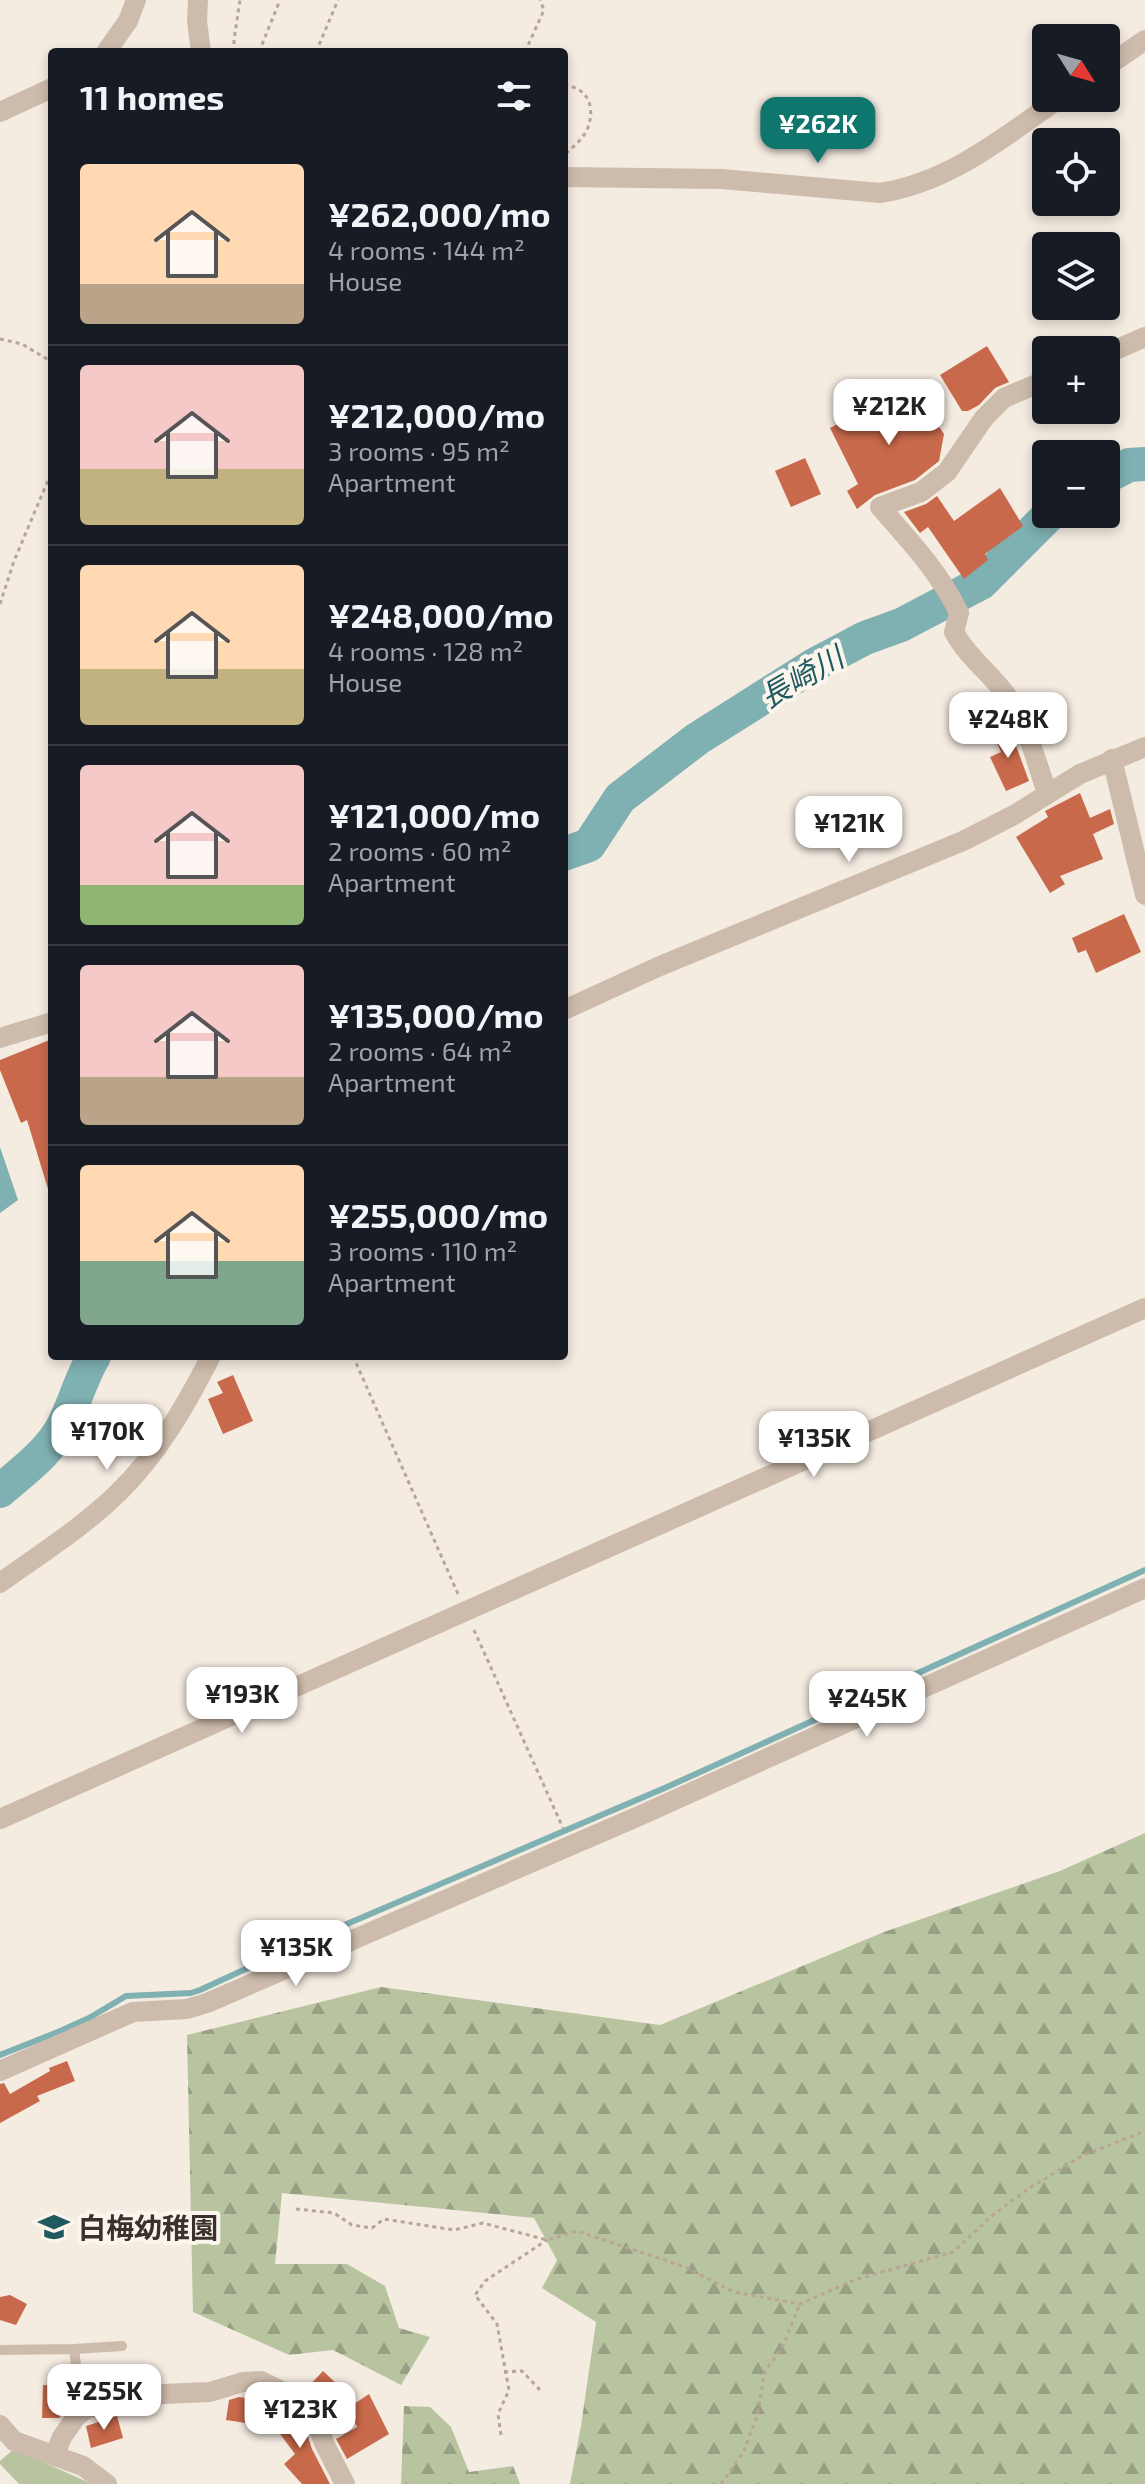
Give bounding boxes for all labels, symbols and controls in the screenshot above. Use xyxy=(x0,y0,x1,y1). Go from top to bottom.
north arrow xyxy=(1032,24,1120,112)
map controls xyxy=(1032,24,1120,528)
icon: filters xyxy=(492,74,536,118)
text: 11 homes xyxy=(80,76,224,117)
pin: ¥262K xyxy=(762,97,874,165)
text: ¥262K xyxy=(778,107,858,138)
button: locate xyxy=(1032,128,1120,216)
text: ¥262,000/mo xyxy=(328,193,550,234)
icon: home xyxy=(144,196,240,292)
button: layers xyxy=(1032,232,1120,320)
text: 4 rooms · 144 m² xyxy=(328,234,525,265)
text: House xyxy=(328,265,402,296)
button: + xyxy=(1032,336,1120,424)
pin: ¥212K xyxy=(833,379,945,447)
text: ¥212K xyxy=(851,389,927,420)
text: ¥212,000/mo xyxy=(328,394,545,435)
icon: home xyxy=(144,397,240,493)
text: 3 rooms · 95 m² xyxy=(328,435,510,466)
button: − xyxy=(1032,440,1120,528)
text: Apartment xyxy=(328,466,456,497)
text: ¥248,000/mo xyxy=(328,594,553,635)
icon: home xyxy=(144,597,240,693)
text: 4 rooms · 128 m² xyxy=(328,635,523,666)
water label: 長崎川 xyxy=(753,636,852,714)
text: House xyxy=(328,666,402,697)
pin: ¥248K xyxy=(952,692,1064,760)
text: ¥248K xyxy=(967,702,1049,733)
text: ¥121,000/mo xyxy=(328,794,540,835)
pin: ¥121K xyxy=(793,796,905,864)
icon: home xyxy=(144,797,240,893)
text: ¥121K xyxy=(813,806,885,837)
text: 2 rooms · 60 m² xyxy=(328,835,512,866)
text: Apartment xyxy=(328,866,456,897)
text: ¥135,000/mo xyxy=(328,994,544,1035)
icon: home xyxy=(144,997,240,1093)
text: 2 rooms · 64 m² xyxy=(328,1035,512,1066)
text: Apartment xyxy=(328,1066,456,1097)
text: ¥255,000/mo xyxy=(328,1194,548,1235)
icon: home xyxy=(144,1197,240,1293)
text: 3 rooms · 110 m² xyxy=(328,1235,517,1266)
text: Apartment xyxy=(328,1266,456,1297)
pin: ¥170K xyxy=(51,1404,163,1472)
pin: ¥135K xyxy=(758,1411,870,1479)
text: ¥170K xyxy=(69,1414,145,1445)
text: ¥135K xyxy=(777,1421,851,1452)
pin: ¥193K xyxy=(186,1667,298,1735)
pin: ¥245K xyxy=(811,1671,923,1739)
text: ¥193K xyxy=(204,1677,280,1708)
text: ¥245K xyxy=(827,1681,907,1712)
pin: ¥135K xyxy=(240,1920,352,1988)
text: ¥135K xyxy=(259,1930,333,1961)
school or university icon: 白梅幼稚園 xyxy=(37,2210,71,2244)
place label: 白梅幼稚園 xyxy=(78,2210,218,2244)
pin: ¥255K xyxy=(48,2364,160,2432)
text: ¥255K xyxy=(65,2374,143,2405)
pin: ¥123K xyxy=(244,2382,356,2450)
text: ¥123K xyxy=(263,2392,337,2423)

